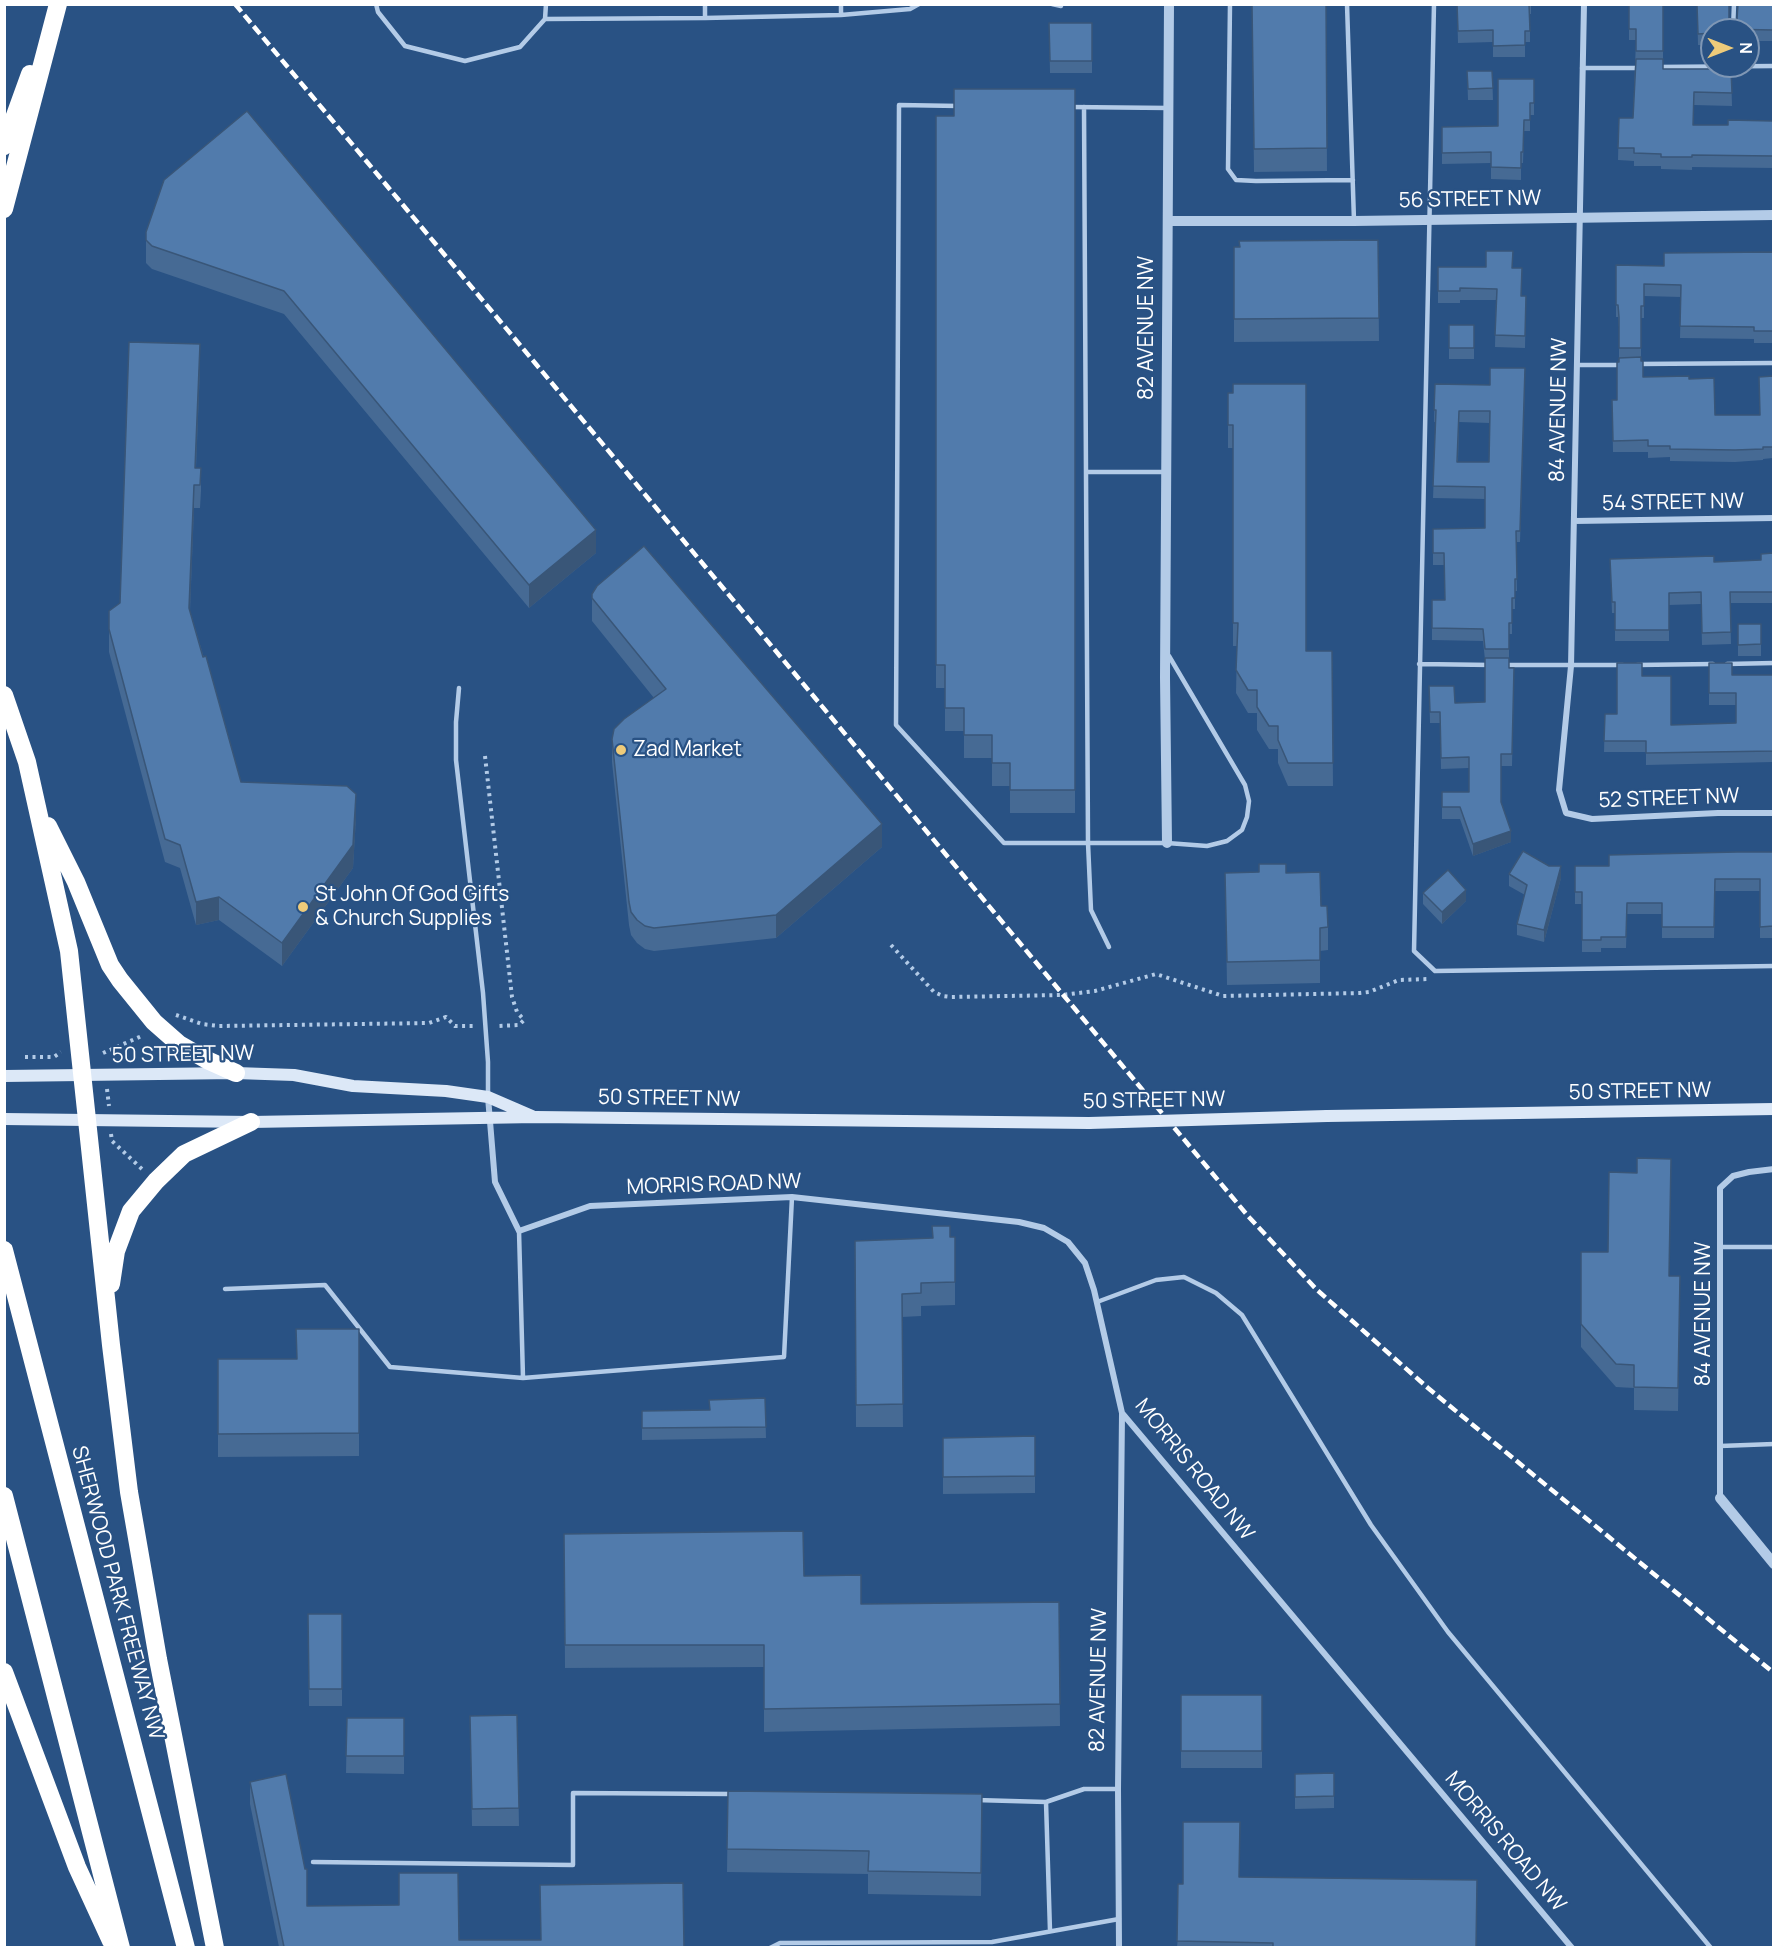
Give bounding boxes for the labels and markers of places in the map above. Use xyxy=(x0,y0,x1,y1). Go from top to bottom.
place label: Zad Market xyxy=(633,737,742,763)
marker: Zad Market xyxy=(614,743,628,757)
place label: St John Of God Gifts & Church Supplies xyxy=(315,882,509,932)
marker: St John Of God Gifts & Church Supplies xyxy=(296,900,310,914)

